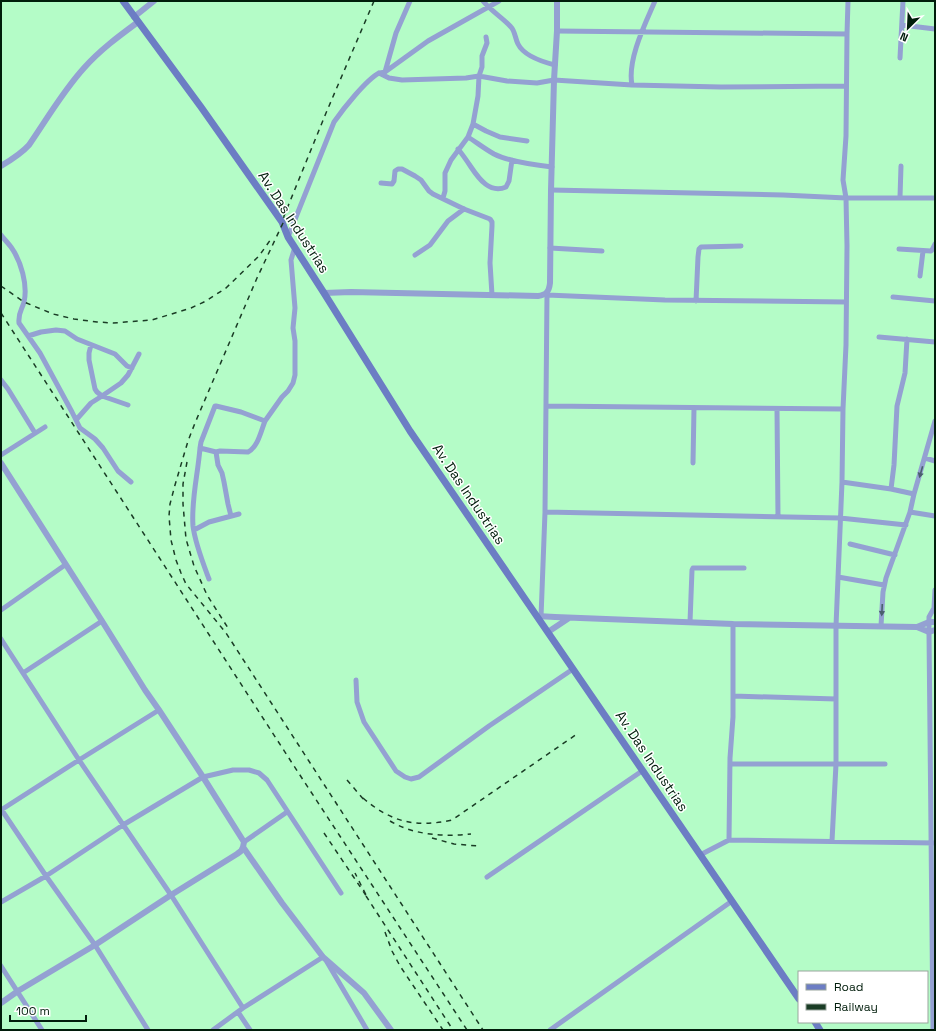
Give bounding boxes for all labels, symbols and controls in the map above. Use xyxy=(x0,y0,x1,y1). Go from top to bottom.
north arrow xyxy=(888,8,928,48)
text: N xyxy=(898,29,910,45)
street label: Av. Das Industrias xyxy=(254,168,334,276)
street label: Av. Das Industrias xyxy=(429,440,509,548)
one-way arrow xyxy=(918,466,924,478)
one-way arrow xyxy=(878,604,885,616)
street label: Av. Das Industrias xyxy=(612,707,692,815)
legend xyxy=(798,971,928,1023)
text: Road xyxy=(834,979,863,995)
scale bar xyxy=(10,997,86,1023)
text: Railway xyxy=(834,999,878,1015)
text: 100 m xyxy=(16,1003,50,1019)

